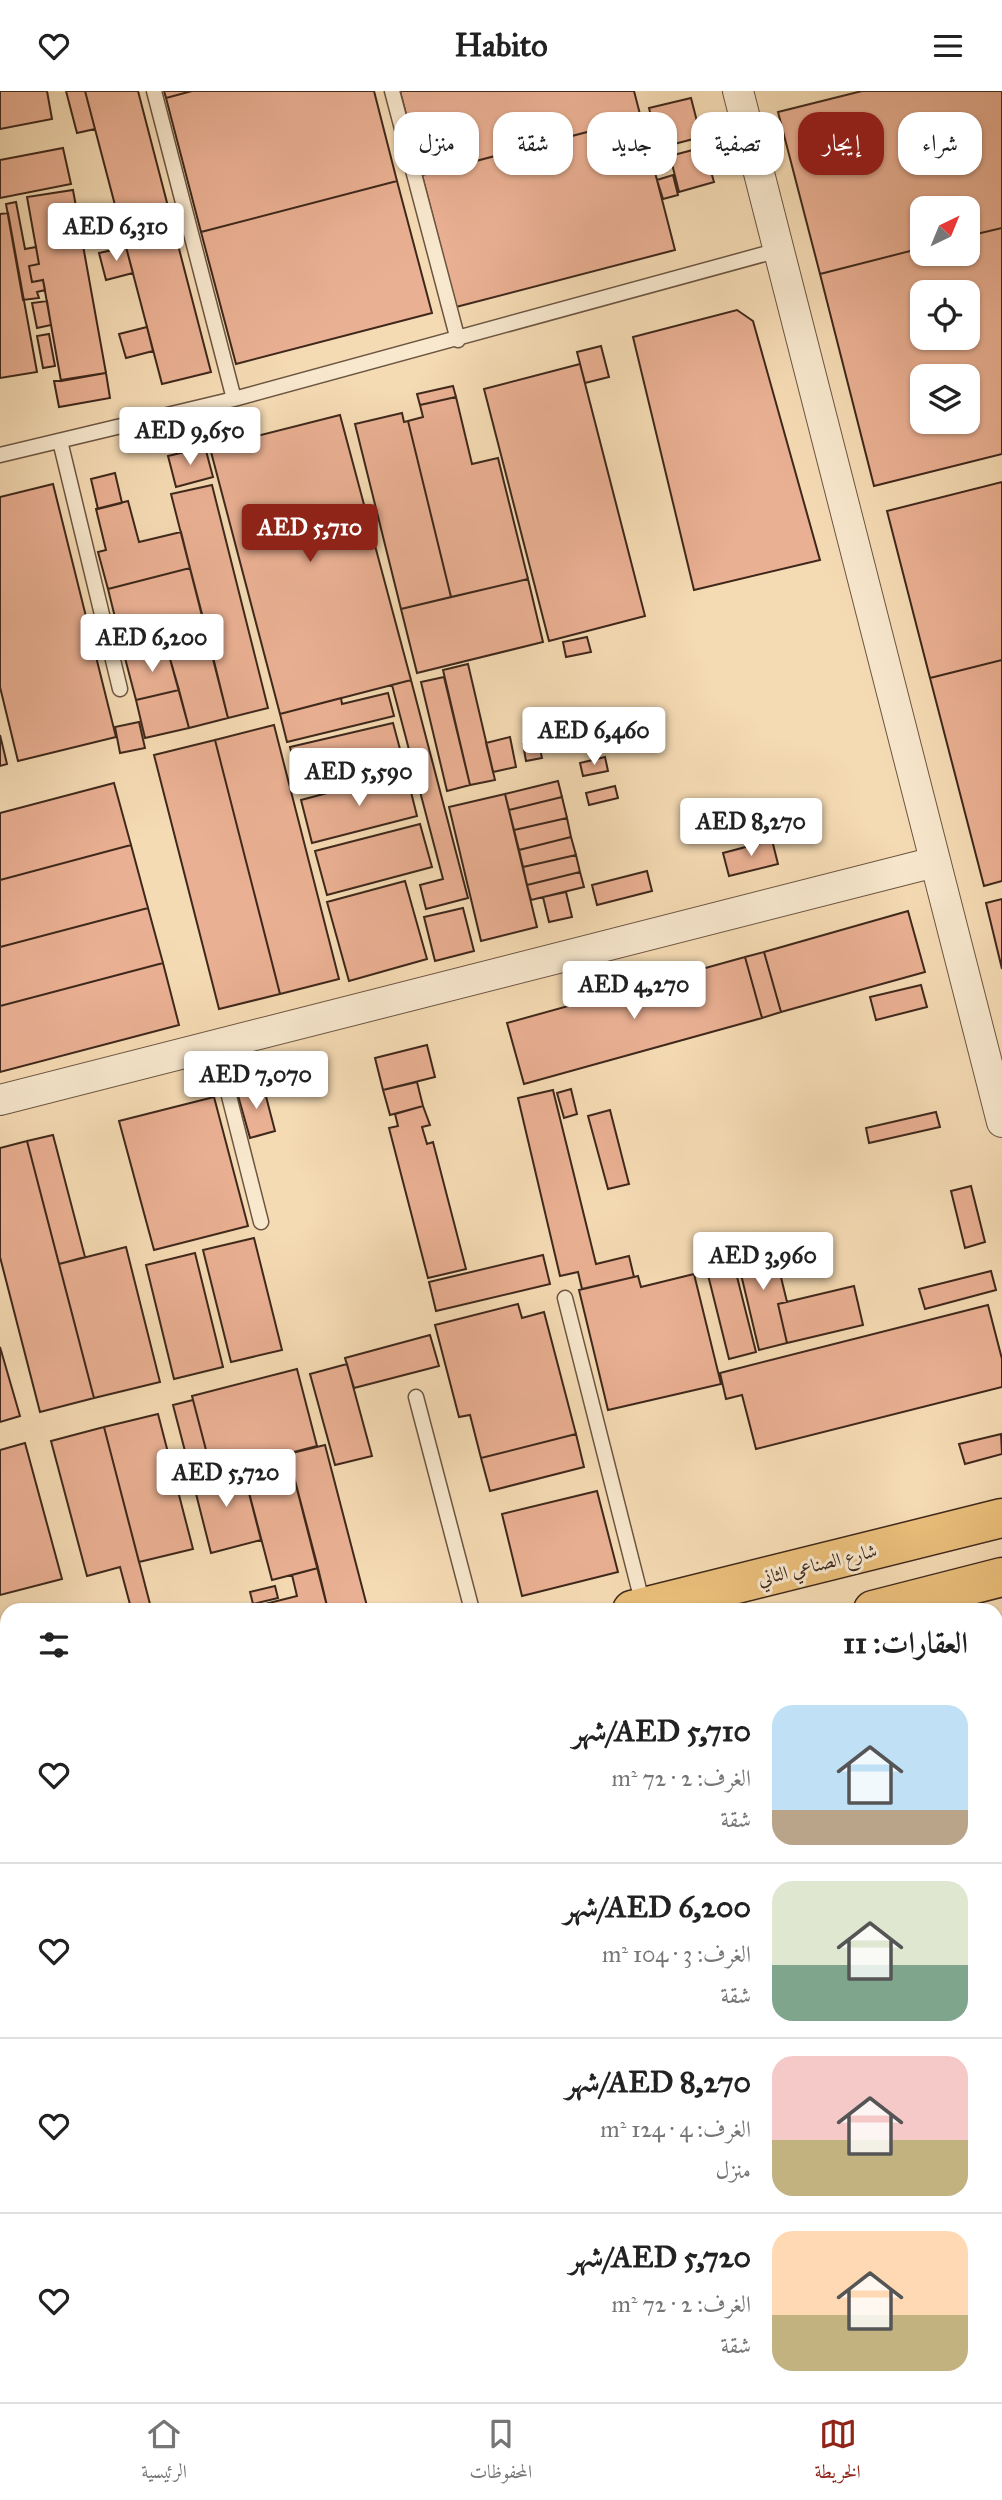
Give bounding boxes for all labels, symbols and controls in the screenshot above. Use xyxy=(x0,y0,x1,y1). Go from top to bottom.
text: Habito xyxy=(455,26,548,65)
icon: heart xyxy=(35,27,73,65)
icon: menu xyxy=(929,27,967,65)
chip: منزل xyxy=(394,112,479,175)
chip: شقة xyxy=(493,112,573,175)
chip: جديد xyxy=(587,112,677,175)
chip: تصفية xyxy=(691,112,784,175)
chip: إيجار xyxy=(798,112,884,175)
chip: شراء xyxy=(898,112,982,175)
north arrow xyxy=(910,196,980,266)
map controls xyxy=(910,196,980,434)
pin: AED 6,310 xyxy=(36,204,196,263)
text: AED 6,310 xyxy=(64,212,168,240)
button: locate xyxy=(910,280,980,350)
button: layers xyxy=(910,364,980,434)
pin: AED 9,650 xyxy=(110,407,270,467)
text: AED 9,650 xyxy=(135,416,245,444)
pin: AED 5,710 xyxy=(230,505,390,564)
text: AED 5,710 xyxy=(258,513,362,541)
pin: AED 6,200 xyxy=(72,615,232,674)
text: AED 6,200 xyxy=(97,623,207,651)
pin: AED 6,460 xyxy=(514,707,674,767)
text: AED 6,460 xyxy=(538,716,650,744)
pin: AED 5,590 xyxy=(279,749,439,808)
text: AED 5,590 xyxy=(305,757,413,785)
pin: AED 8,270 xyxy=(671,799,831,858)
text: AED 8,270 xyxy=(696,807,806,835)
pin: AED 4,270 xyxy=(554,961,714,1021)
text: AED 4,270 xyxy=(579,970,689,998)
pin: AED 7,070 xyxy=(176,1051,336,1111)
text: AED 7,070 xyxy=(200,1060,312,1088)
pin: AED 3,960 xyxy=(683,1233,843,1292)
text: AED 3,960 xyxy=(709,1241,817,1269)
pin: AED 5,720 xyxy=(146,1449,306,1509)
text: AED 5,720 xyxy=(173,1458,279,1486)
street label: شارع الصناعي الثاني xyxy=(755,1539,880,1594)
text: العقارات: 11 xyxy=(843,1625,968,1661)
icon: filters xyxy=(35,1626,73,1664)
text: AED 5,710/شهر xyxy=(572,1713,751,1749)
icon: home xyxy=(828,1733,912,1817)
icon: heart xyxy=(35,1756,73,1794)
text: الغرف: 2 · 72 m² xyxy=(611,1764,751,1792)
text: شقة xyxy=(721,1805,751,1833)
text: AED 6,200/شهر xyxy=(564,1889,751,1925)
icon: home xyxy=(828,1909,912,1993)
icon: heart xyxy=(35,1932,73,1970)
text: الغرف: 3 · 104 m² xyxy=(602,1940,751,1968)
text: شقة xyxy=(721,1981,751,2009)
text: AED 8,270/شهر xyxy=(566,2064,751,2100)
icon: home xyxy=(828,2084,912,2168)
icon: heart xyxy=(35,2107,73,2145)
text: الغرف: 4 · 124 m² xyxy=(600,2115,751,2143)
text: منزل xyxy=(716,2156,751,2184)
text: AED 5,720/شهر xyxy=(569,2239,751,2275)
icon: home xyxy=(828,2259,912,2343)
icon: heart xyxy=(35,2282,73,2320)
text: الغرف: 2 · 72 m² xyxy=(611,2290,751,2318)
text: شقة xyxy=(721,2331,751,2359)
tab: الرئيسية xyxy=(141,2415,187,2490)
tab: المحفوظات xyxy=(469,2415,532,2490)
tab: الخريطة xyxy=(815,2415,861,2490)

